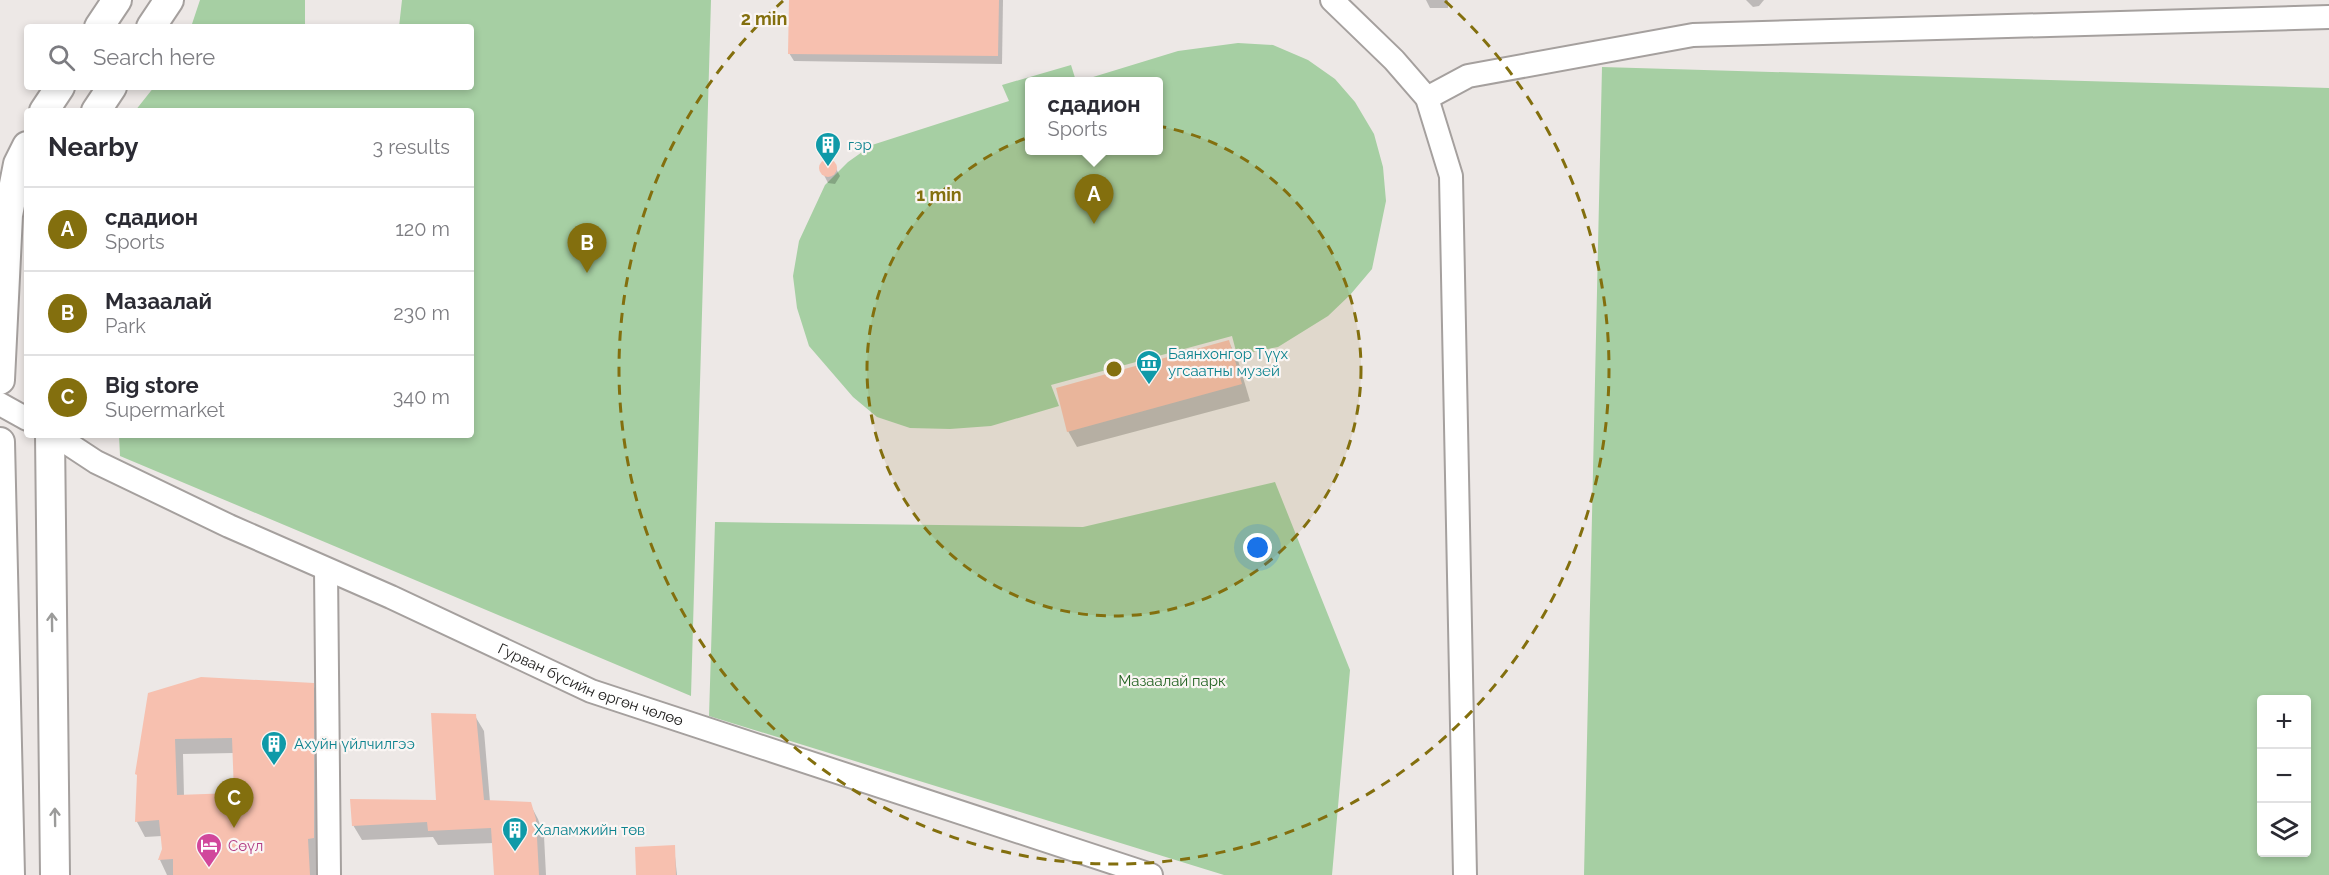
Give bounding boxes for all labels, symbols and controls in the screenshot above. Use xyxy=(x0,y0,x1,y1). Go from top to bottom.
text: 2 min xyxy=(741,8,787,29)
search box xyxy=(24,24,474,90)
icon: search xyxy=(45,41,78,74)
text: Search here xyxy=(93,44,215,70)
popup xyxy=(1025,77,1163,155)
text: сдадион xyxy=(1048,91,1140,117)
text: Sports xyxy=(1048,117,1107,141)
building icon: гэр xyxy=(813,130,843,168)
text: Nearby xyxy=(48,132,138,162)
text: 3 results xyxy=(372,135,450,159)
place label: гэр xyxy=(848,136,872,154)
pin: A xyxy=(1074,174,1114,224)
text: 1 min xyxy=(916,184,962,205)
text: сдадион xyxy=(105,204,198,230)
text: A xyxy=(61,217,74,241)
text: 120 m xyxy=(395,217,450,241)
pin: B xyxy=(568,224,606,273)
text: Sports xyxy=(105,230,165,254)
text: Мазаалай xyxy=(105,288,212,314)
text: B xyxy=(61,301,74,325)
text: 230 m xyxy=(393,301,450,325)
text: Park xyxy=(105,314,146,338)
place label: Баянхонгор Түүх угсаатны музей xyxy=(1168,345,1289,380)
museum icon: Баянхонгор Түүх угсаатны музей xyxy=(1134,348,1164,386)
centre of rings xyxy=(1104,359,1124,379)
text: Big store xyxy=(105,372,199,398)
text: C xyxy=(61,385,74,409)
text: 340 m xyxy=(393,385,450,409)
text: Supermarket xyxy=(105,398,225,422)
your location xyxy=(1243,533,1272,562)
one-way arrow xyxy=(46,612,58,632)
street label: Гурван бүсийн өргөн чөлөө xyxy=(495,640,686,730)
park label: Мазаалай парк xyxy=(1118,672,1226,690)
map controls xyxy=(2257,695,2311,857)
button: + xyxy=(2257,695,2311,749)
building icon: Ахуйн үйлчилгээ xyxy=(259,729,289,767)
place label: Ахуйн үйлчилгээ xyxy=(294,735,415,753)
button: − xyxy=(2257,749,2311,803)
pin: C xyxy=(214,778,254,828)
button: layers xyxy=(2257,803,2311,857)
one-way arrow xyxy=(49,807,60,827)
building icon: Халамжийн төв xyxy=(500,815,530,853)
place label: Халамжийн төв xyxy=(534,821,645,839)
hotel icon: Сөүл xyxy=(194,831,224,869)
place label: Сөүл xyxy=(228,837,263,855)

